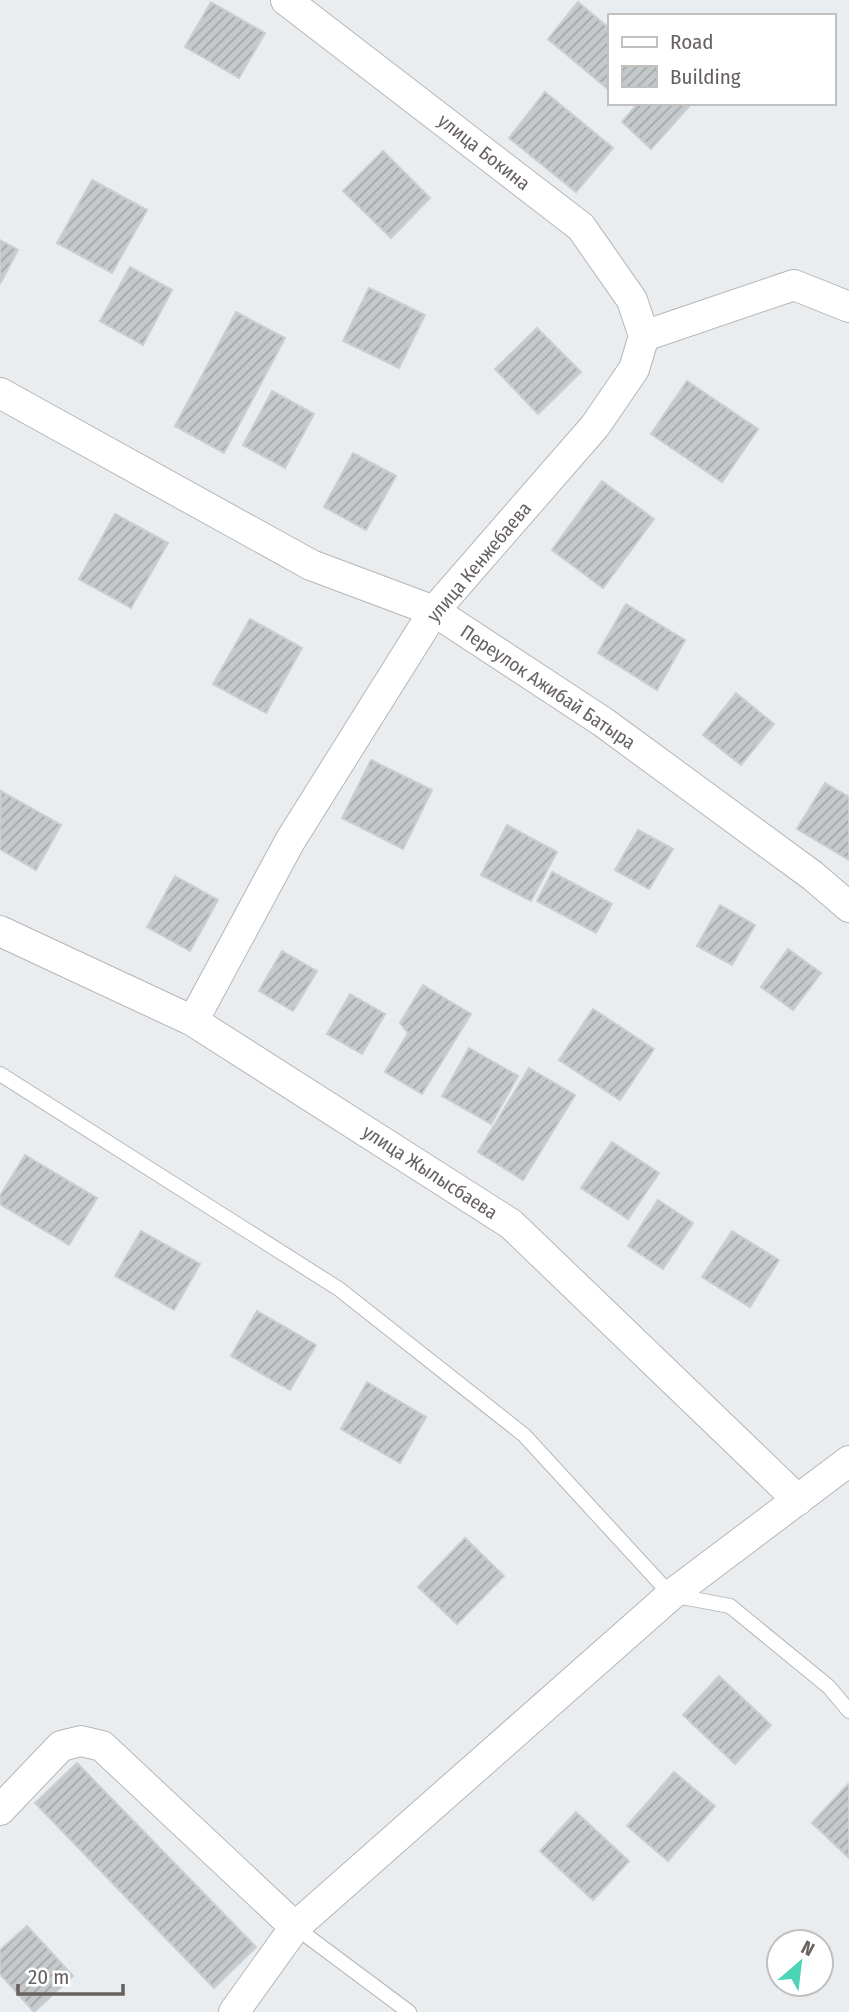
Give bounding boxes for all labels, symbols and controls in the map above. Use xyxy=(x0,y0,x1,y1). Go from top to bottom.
legend xyxy=(608,14,835,105)
text: Road xyxy=(670,29,714,55)
text: Building xyxy=(670,64,741,90)
street label: улица Бокина xyxy=(433,109,535,195)
street label: улица Кенжебаева xyxy=(422,497,536,627)
street label: Переулок Ажибай Батыра xyxy=(456,620,640,754)
street label: улица Жылысбаева xyxy=(358,1120,502,1224)
north arrow xyxy=(765,1928,835,1998)
text: N xyxy=(797,1936,818,1961)
scale bar xyxy=(18,1952,122,1996)
text: 20 m xyxy=(28,1964,69,1990)

